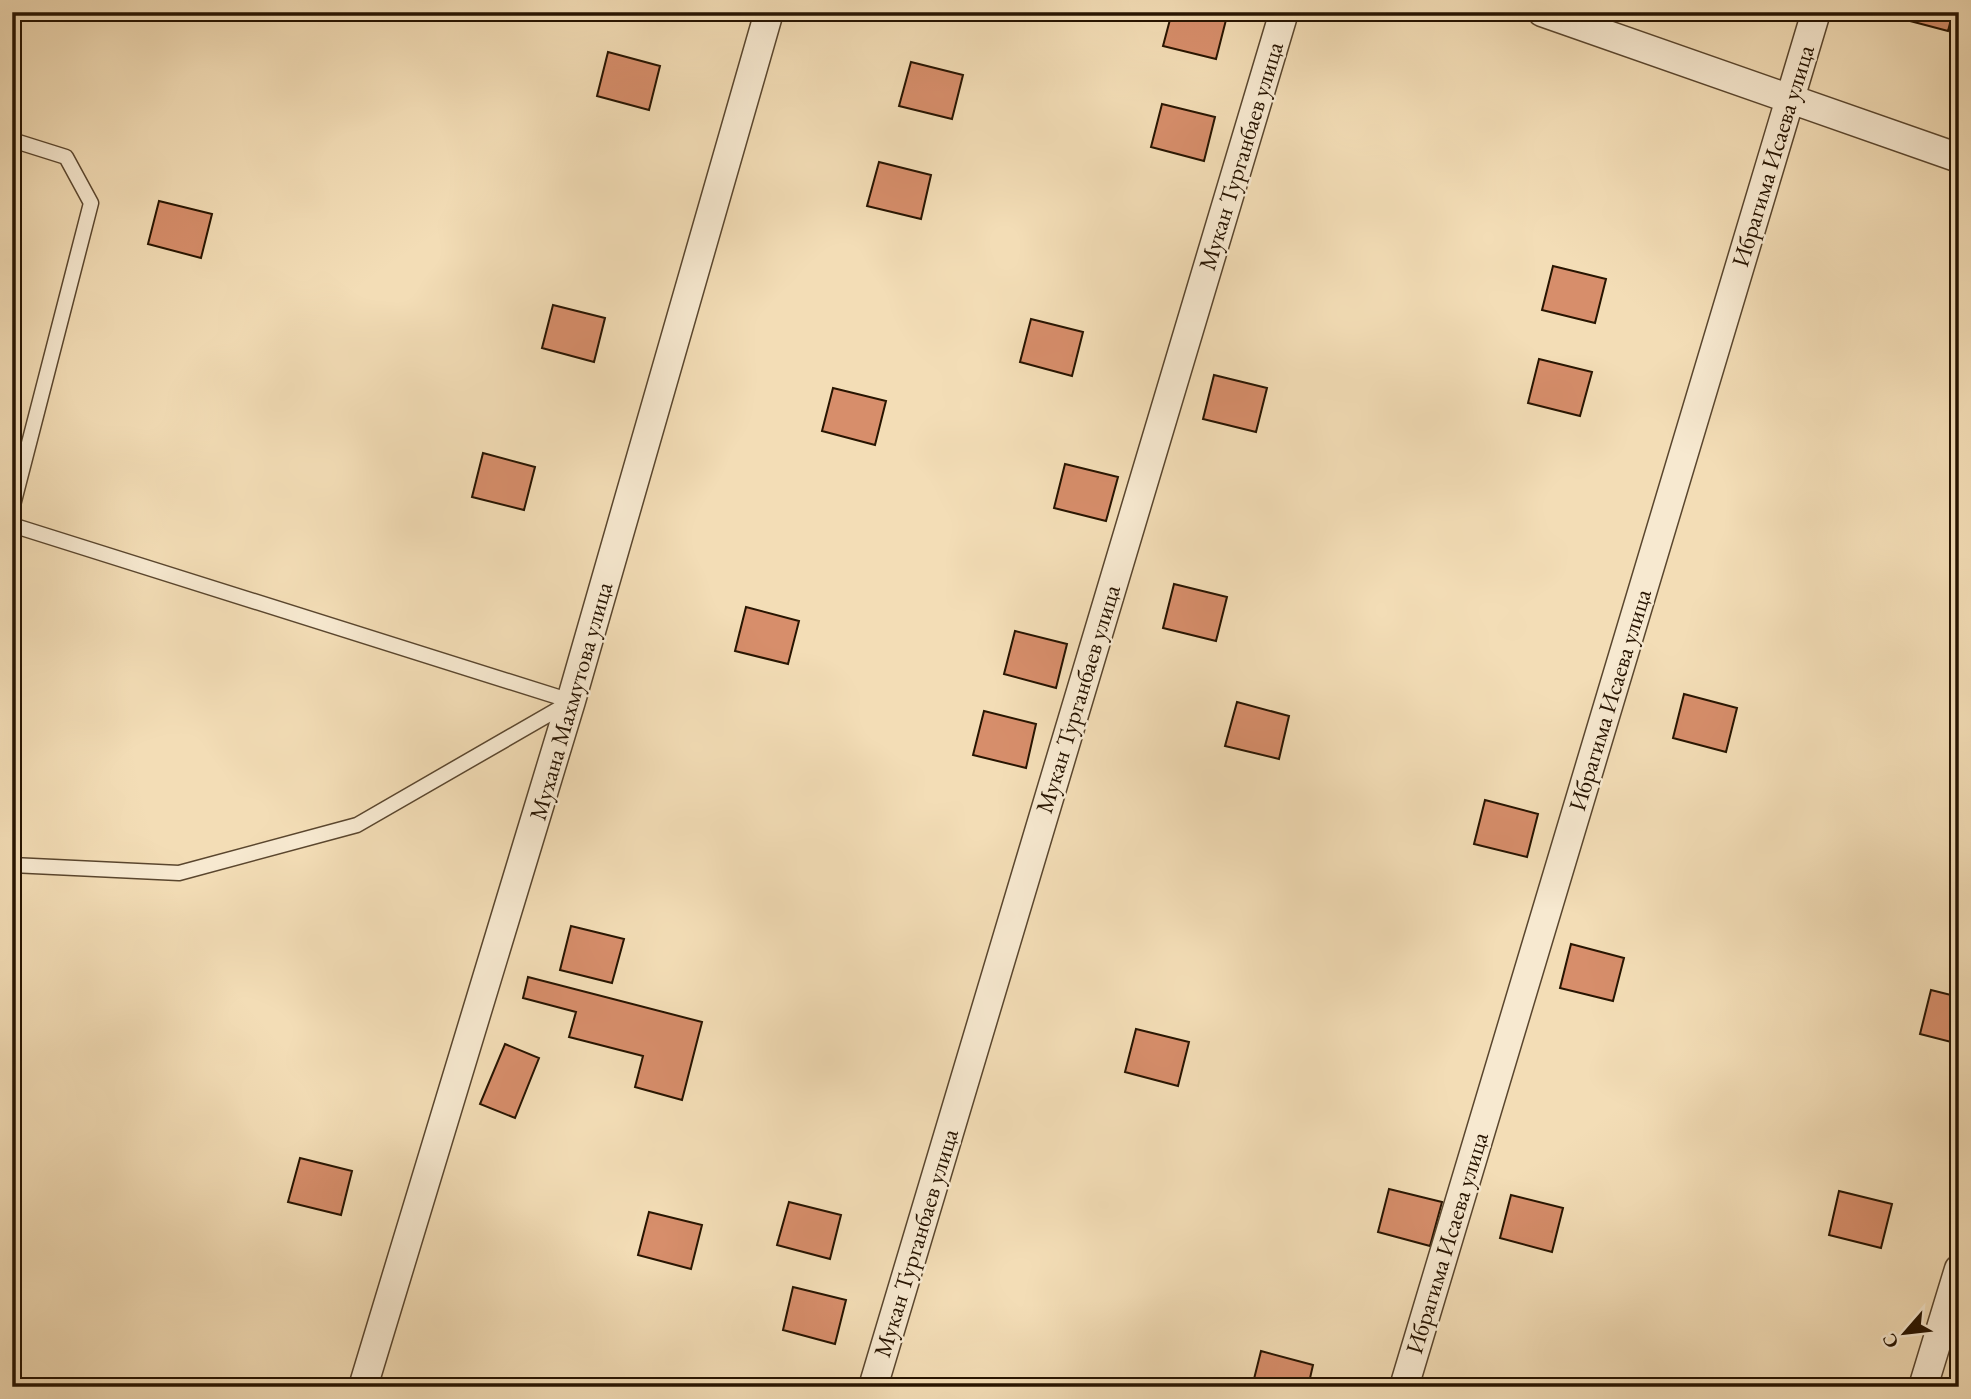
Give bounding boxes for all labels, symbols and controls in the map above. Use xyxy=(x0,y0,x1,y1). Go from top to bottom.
street label: Мукан Турганбаев улица xyxy=(1191,37,1290,274)
street label: Ибрагима Исаева улица xyxy=(1724,41,1821,271)
street label: Мухана Махмутова улица xyxy=(522,578,620,824)
street label: Мукан Турганбаев улица xyxy=(1028,580,1127,817)
street label: Ибрагима Исаева улица xyxy=(1561,585,1658,815)
street label: Мукан Турганбаев улица xyxy=(866,1124,965,1361)
street label: Ибрагима Исаева улица xyxy=(1398,1128,1495,1358)
north arrow xyxy=(1870,1298,1940,1368)
text: С xyxy=(1876,1329,1905,1353)

